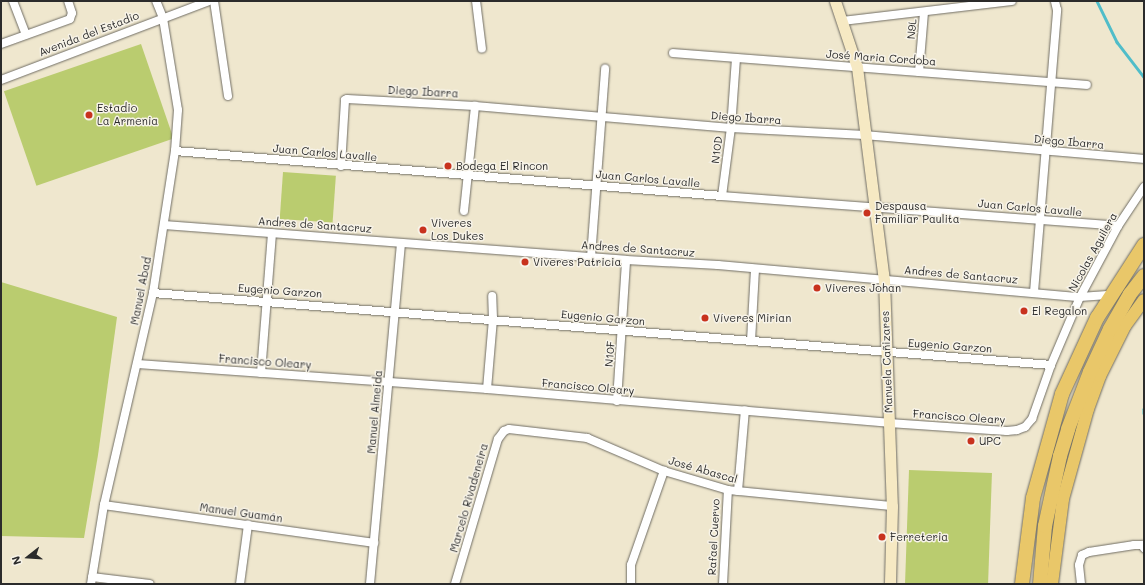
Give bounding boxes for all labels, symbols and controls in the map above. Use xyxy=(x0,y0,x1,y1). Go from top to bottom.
street label: Avenida del Estadio xyxy=(37,9,141,59)
street label: N9L xyxy=(905,18,919,40)
street label: José Maria Cordoba xyxy=(825,48,937,68)
street label: Diego Ibarra xyxy=(387,84,459,100)
place label: Estadio La Armenia xyxy=(97,102,158,128)
street label: Diego Ibarra xyxy=(710,109,782,127)
marker: Estadio La Armenia xyxy=(84,110,94,120)
street label: Diego Ibarra xyxy=(1033,132,1105,152)
street label: N10D xyxy=(709,136,725,164)
street label: Juan Carlos Lavalle xyxy=(272,142,378,164)
place label: Bodega El Rincon xyxy=(456,159,548,173)
marker: Bodega El Rincon xyxy=(443,161,453,171)
street label: Juan Carlos Lavalle xyxy=(595,168,701,190)
street label: Juan Carlos Lavalle xyxy=(977,197,1083,219)
place label: Despausa Familiar Paulita xyxy=(875,200,960,226)
marker: Despausa Familiar Paulita xyxy=(862,208,872,218)
street label: Nicolas Aguilera xyxy=(1066,210,1120,294)
street label: Andres de Santacruz xyxy=(258,214,372,236)
place label: Viveres Los Dukes xyxy=(431,217,484,243)
marker: Viveres Los Dukes xyxy=(418,225,428,235)
street label: Andres de Santacruz xyxy=(581,238,695,260)
place label: Viveres Patricia xyxy=(533,255,621,269)
street label: Manuel Abad xyxy=(128,256,154,326)
marker: Viveres Patricia xyxy=(520,257,530,267)
street label: Andres de Santacruz xyxy=(904,263,1018,287)
street label: Eugenio Garzon xyxy=(238,281,322,301)
place label: Viveres Johan xyxy=(825,281,901,295)
marker: Viveres Johan xyxy=(812,283,822,293)
place label: El Regalon xyxy=(1032,304,1087,318)
marker: El Regalon xyxy=(1019,306,1029,316)
street label: Eugenio Garzon xyxy=(560,308,646,328)
place label: Víveres Mirian xyxy=(713,311,791,325)
street label: Manuela Cañizares xyxy=(879,311,895,413)
marker: Víveres Mirian xyxy=(700,313,710,323)
street label: Eugenio Garzon xyxy=(908,336,992,356)
street label: N10F xyxy=(602,340,618,368)
street label: Francisco Oleary xyxy=(218,352,312,372)
street label: Manuel Almeida xyxy=(365,370,385,454)
street label: Francisco Oleary xyxy=(541,376,635,398)
street label: Francisco Oleary xyxy=(912,407,1006,427)
place label: UPC xyxy=(979,434,1001,448)
marker: UPC xyxy=(966,436,976,446)
street label: Marcelo Rivadeneira xyxy=(447,442,491,554)
street label: José Abascal xyxy=(667,454,739,486)
street label: Rafael Cuervo xyxy=(705,498,723,576)
street label: Manuel Guamán xyxy=(199,501,283,525)
place label: Ferreteria xyxy=(890,530,948,544)
marker: Ferreteria xyxy=(877,532,887,542)
north arrow xyxy=(8,537,48,577)
text: N xyxy=(8,554,24,567)

